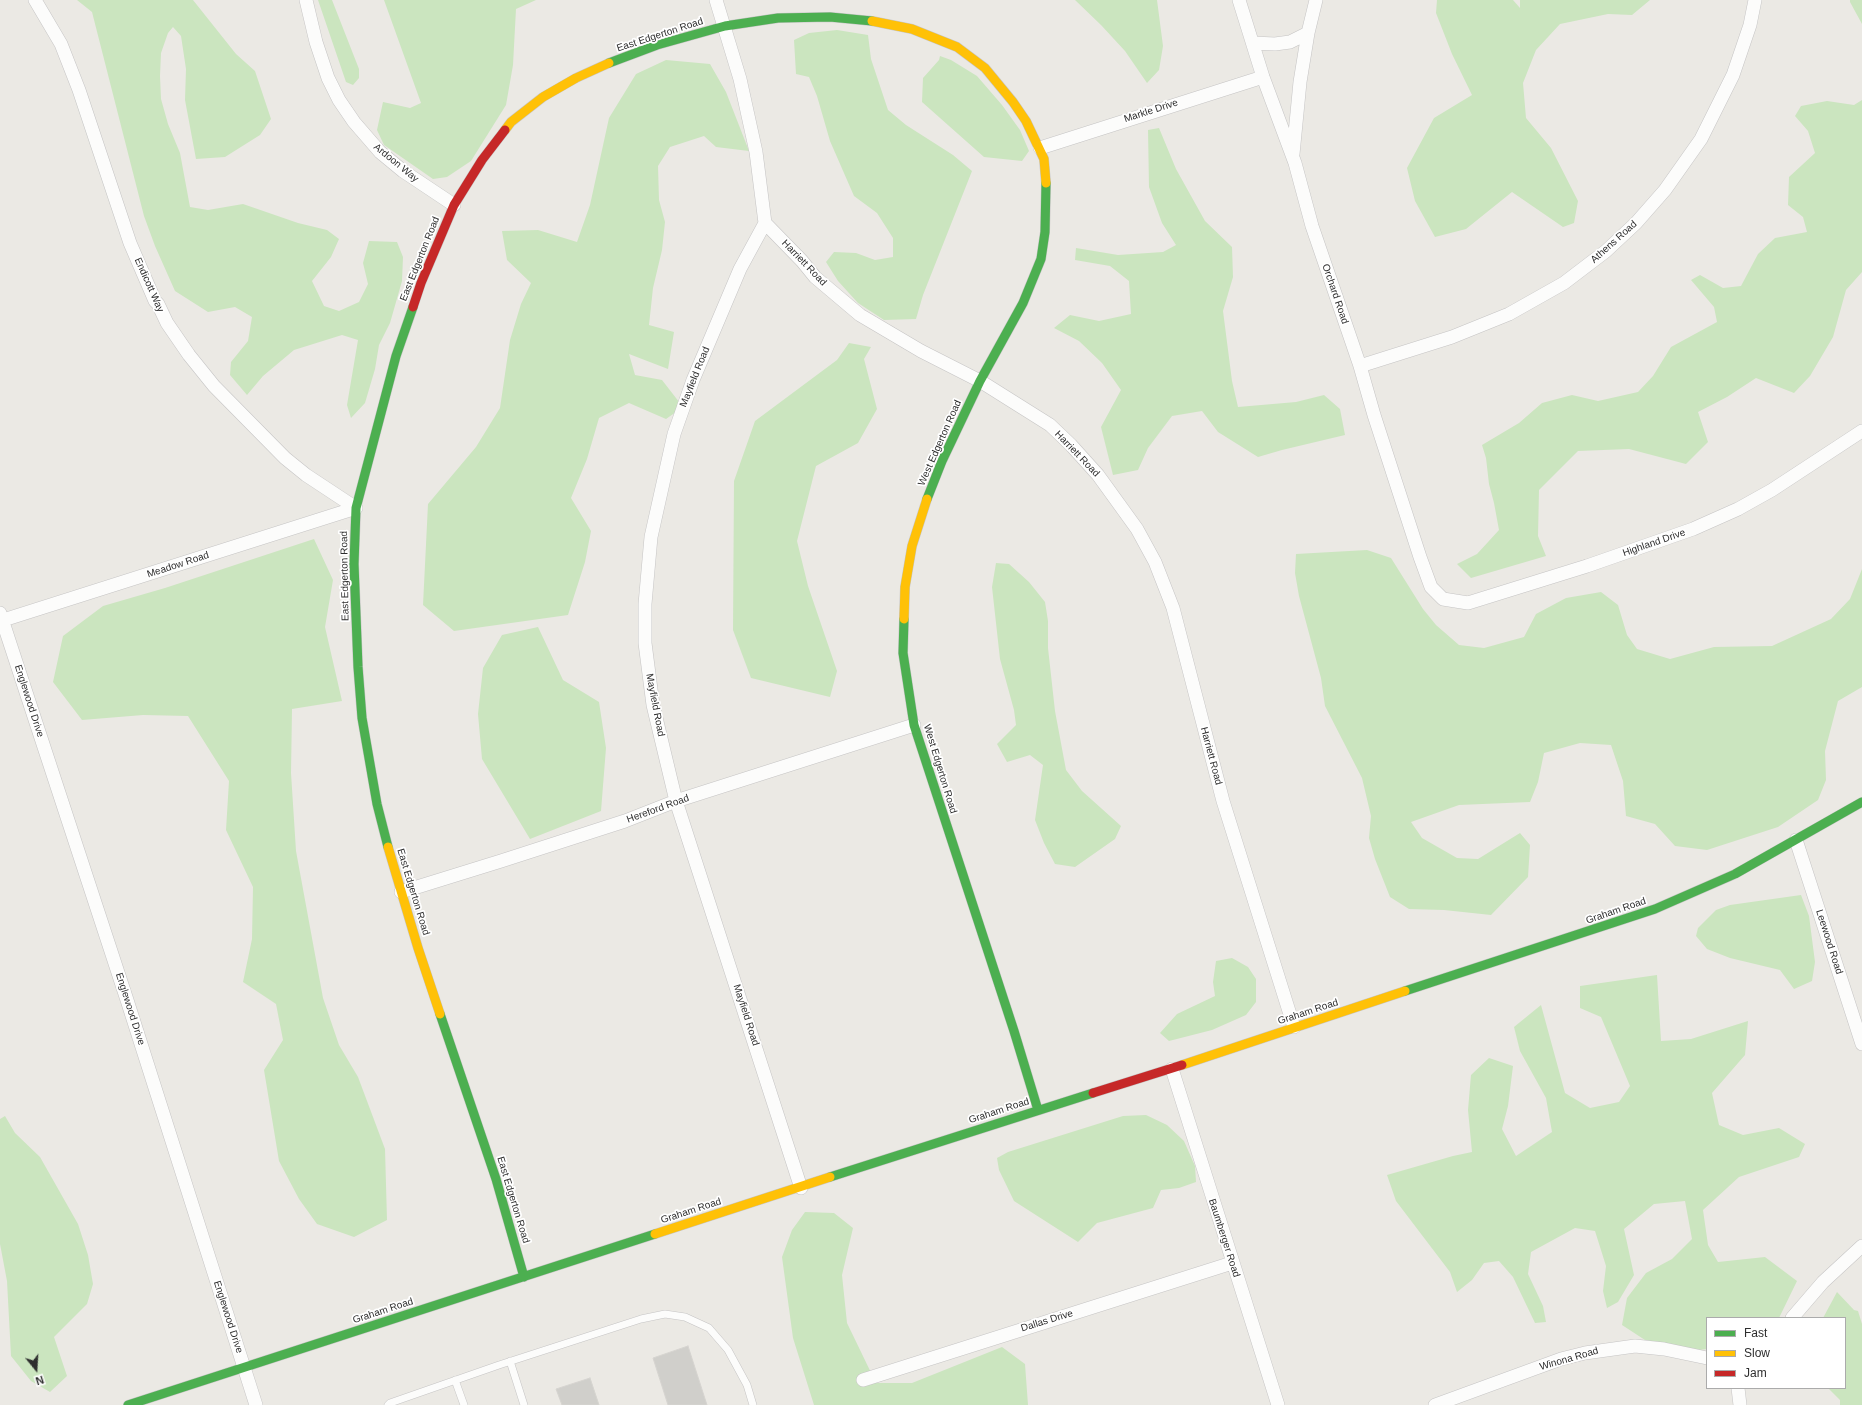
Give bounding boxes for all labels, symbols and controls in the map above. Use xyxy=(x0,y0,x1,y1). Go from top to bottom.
street label: East Edgerton Road xyxy=(615,15,705,55)
street label: Markle Drive xyxy=(1122,97,1180,125)
street label: Ardoon Way xyxy=(371,141,421,185)
street label: East Edgerton Road xyxy=(398,215,442,303)
street label: Athens Road xyxy=(1589,218,1639,266)
street label: Harriett Road xyxy=(779,237,829,289)
street label: Endicott Way xyxy=(132,256,166,314)
street label: Orchard Road xyxy=(1319,262,1351,326)
street label: Mayfield Road xyxy=(677,345,713,409)
street label: West Edgerton Road xyxy=(916,398,964,488)
street label: Harriett Road xyxy=(1052,428,1102,480)
street label: Highland Drive xyxy=(1621,527,1687,559)
street label: East Edgerton Road xyxy=(338,531,352,621)
street label: Meadow Road xyxy=(145,549,211,581)
street label: Englewood Drive xyxy=(12,663,46,739)
street label: Mayfield Road xyxy=(643,672,667,738)
street label: West Edgerton Road xyxy=(921,723,959,815)
street label: Harriett Road xyxy=(1198,726,1224,786)
street label: Hereford Road xyxy=(625,792,691,826)
street label: East Edgerton Road xyxy=(394,847,432,937)
street label: Graham Road xyxy=(1584,895,1648,927)
street label: Leewood Road xyxy=(1813,908,1845,976)
street label: Englewood Drive xyxy=(113,971,147,1047)
street label: Mayfield Road xyxy=(730,983,762,1047)
street label: Graham Road xyxy=(1276,997,1340,1027)
street label: Graham Road xyxy=(967,1096,1031,1126)
street label: East Edgerton Road xyxy=(494,1155,532,1245)
street label: Graham Road xyxy=(659,1196,723,1226)
street label: Baumberger Road xyxy=(1206,1197,1242,1279)
street label: Englewood Drive xyxy=(211,1279,245,1355)
street label: Graham Road xyxy=(351,1296,415,1326)
street label: Dallas Drive xyxy=(1019,1307,1075,1335)
legend xyxy=(1706,1317,1846,1389)
text: Fast xyxy=(1744,1326,1767,1340)
street label: Winona Road xyxy=(1538,1345,1600,1373)
text: Slow xyxy=(1744,1346,1770,1360)
north arrow xyxy=(16,1349,56,1389)
text: Jam xyxy=(1744,1366,1767,1380)
text: N xyxy=(34,1373,45,1387)

